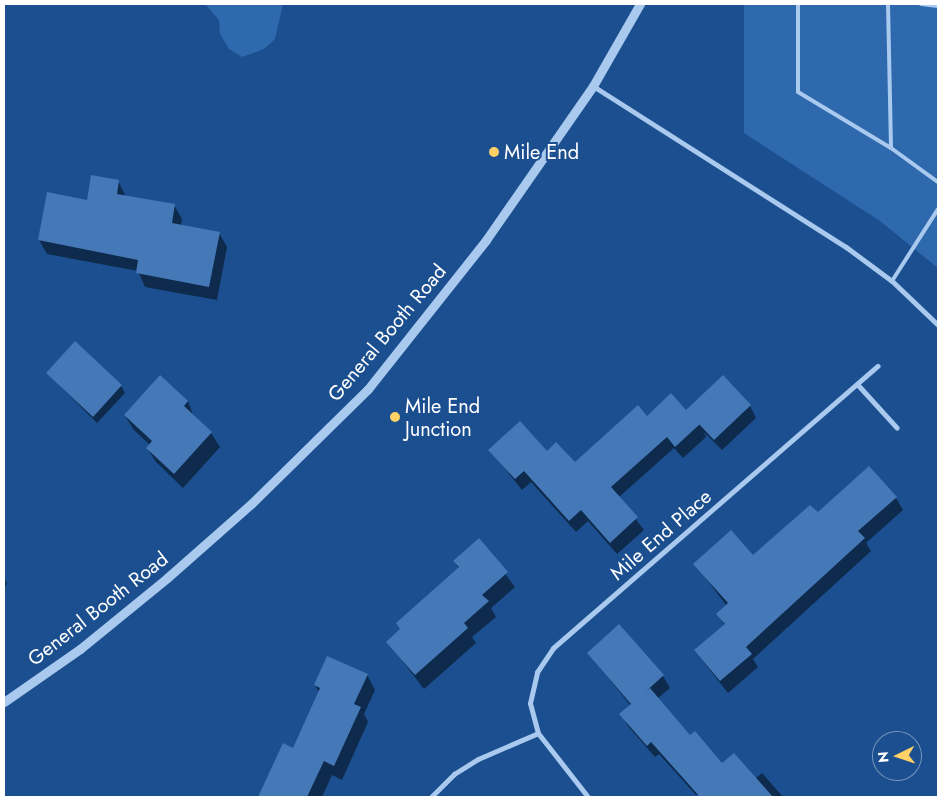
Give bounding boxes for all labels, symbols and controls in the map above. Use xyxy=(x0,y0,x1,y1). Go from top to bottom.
place label: Mile End xyxy=(504,140,579,164)
marker: Mile End xyxy=(488,146,500,158)
street label: General Booth Road xyxy=(323,260,451,406)
place label: Mile End Junction xyxy=(405,394,480,441)
marker: Mile End Junction xyxy=(389,411,401,423)
street label: Mile End Place xyxy=(605,485,717,585)
street label: General Booth Road xyxy=(23,547,173,671)
north arrow xyxy=(872,731,922,781)
text: N xyxy=(873,751,893,763)

